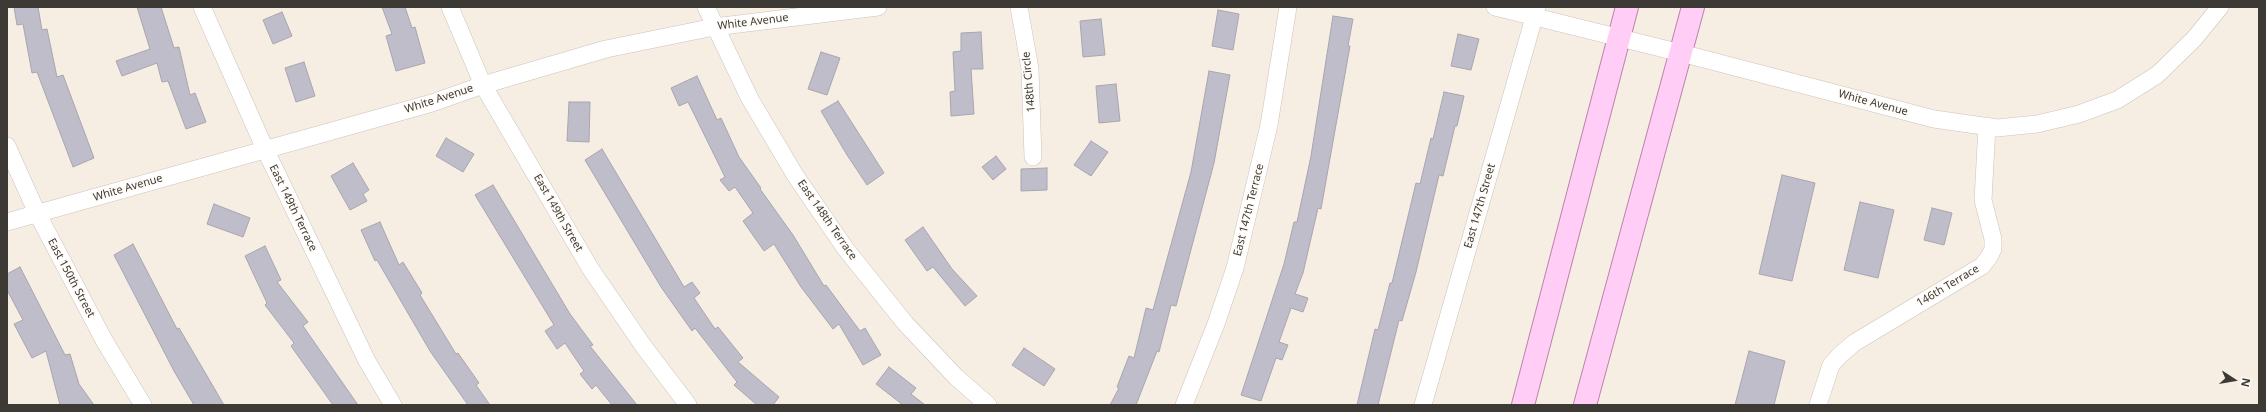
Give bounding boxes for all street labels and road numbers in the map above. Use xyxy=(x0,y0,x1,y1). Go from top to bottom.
street label: White Avenue xyxy=(717,11,789,33)
street label: 148th Circle xyxy=(1020,51,1038,113)
street label: White Avenue xyxy=(403,82,475,116)
street label: White Avenue xyxy=(1837,87,1909,119)
street label: East 149th Terrace xyxy=(266,162,320,254)
street label: East 147th Terrace xyxy=(1231,162,1267,258)
street label: East 147th Street xyxy=(1462,162,1498,250)
street label: White Avenue xyxy=(92,172,164,204)
street label: East 149th Street xyxy=(530,172,586,254)
street label: East 148th Terrace xyxy=(794,177,860,263)
street label: East 150th Street xyxy=(45,236,97,320)
street label: 146th Terrace xyxy=(1914,262,1982,310)

